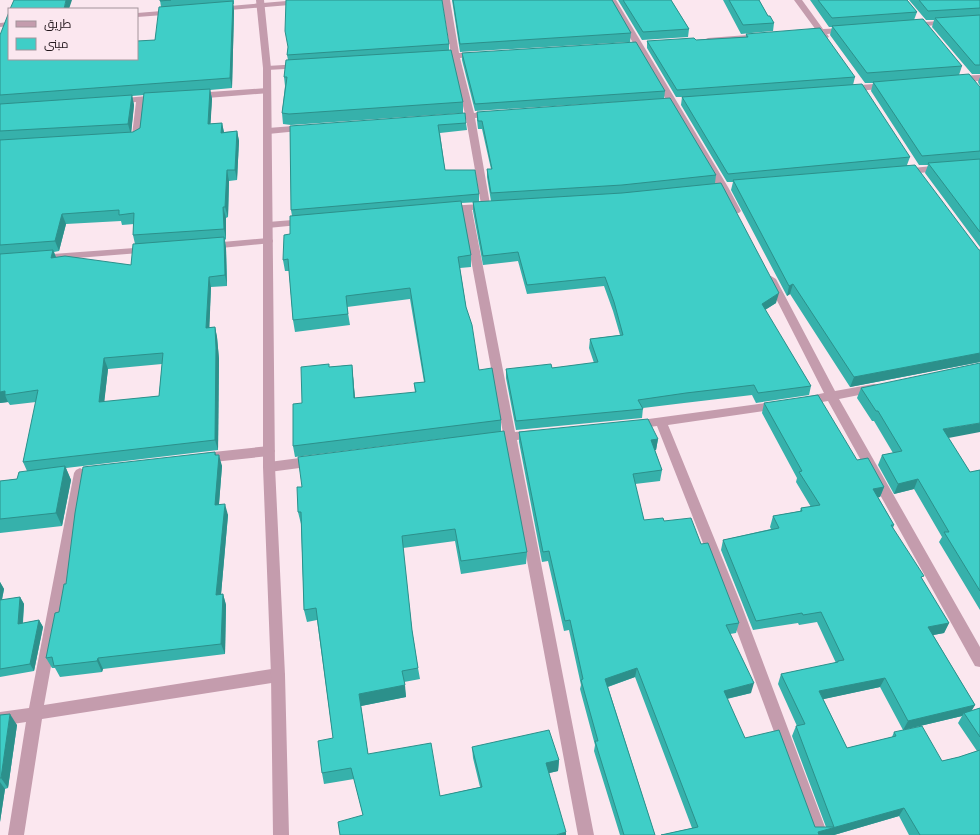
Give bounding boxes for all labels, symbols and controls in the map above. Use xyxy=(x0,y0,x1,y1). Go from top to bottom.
legend xyxy=(8,8,138,60)
text: طريق xyxy=(44,17,72,31)
text: مبنى xyxy=(44,37,69,51)

